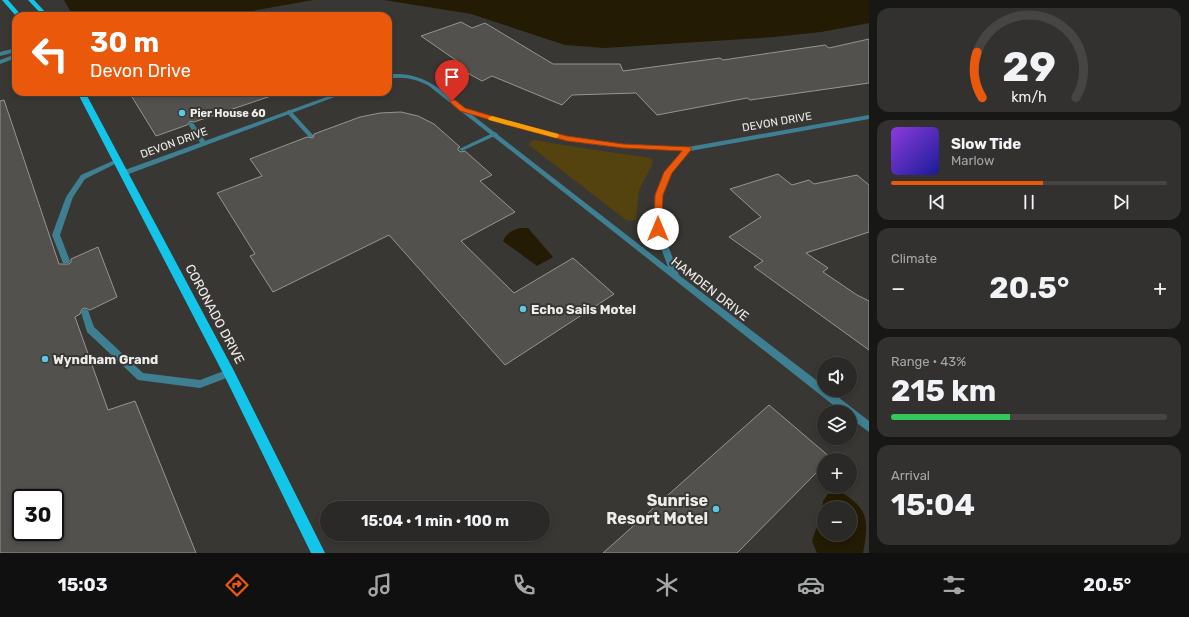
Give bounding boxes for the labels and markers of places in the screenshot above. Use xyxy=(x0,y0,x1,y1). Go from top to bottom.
pin xyxy=(435,60,469,101)
place label: Pier House 60 xyxy=(190,107,266,120)
marker: Pier House 60 xyxy=(177,108,187,118)
place label: Echo Sails Motel xyxy=(531,302,636,317)
marker: Echo Sails Motel xyxy=(518,304,528,314)
place label: Wyndham Grand xyxy=(53,352,158,367)
marker: Wyndham Grand xyxy=(40,354,50,364)
place label: Sunrise Resort Motel xyxy=(606,491,708,528)
marker: Sunrise Resort Motel xyxy=(711,504,721,514)

